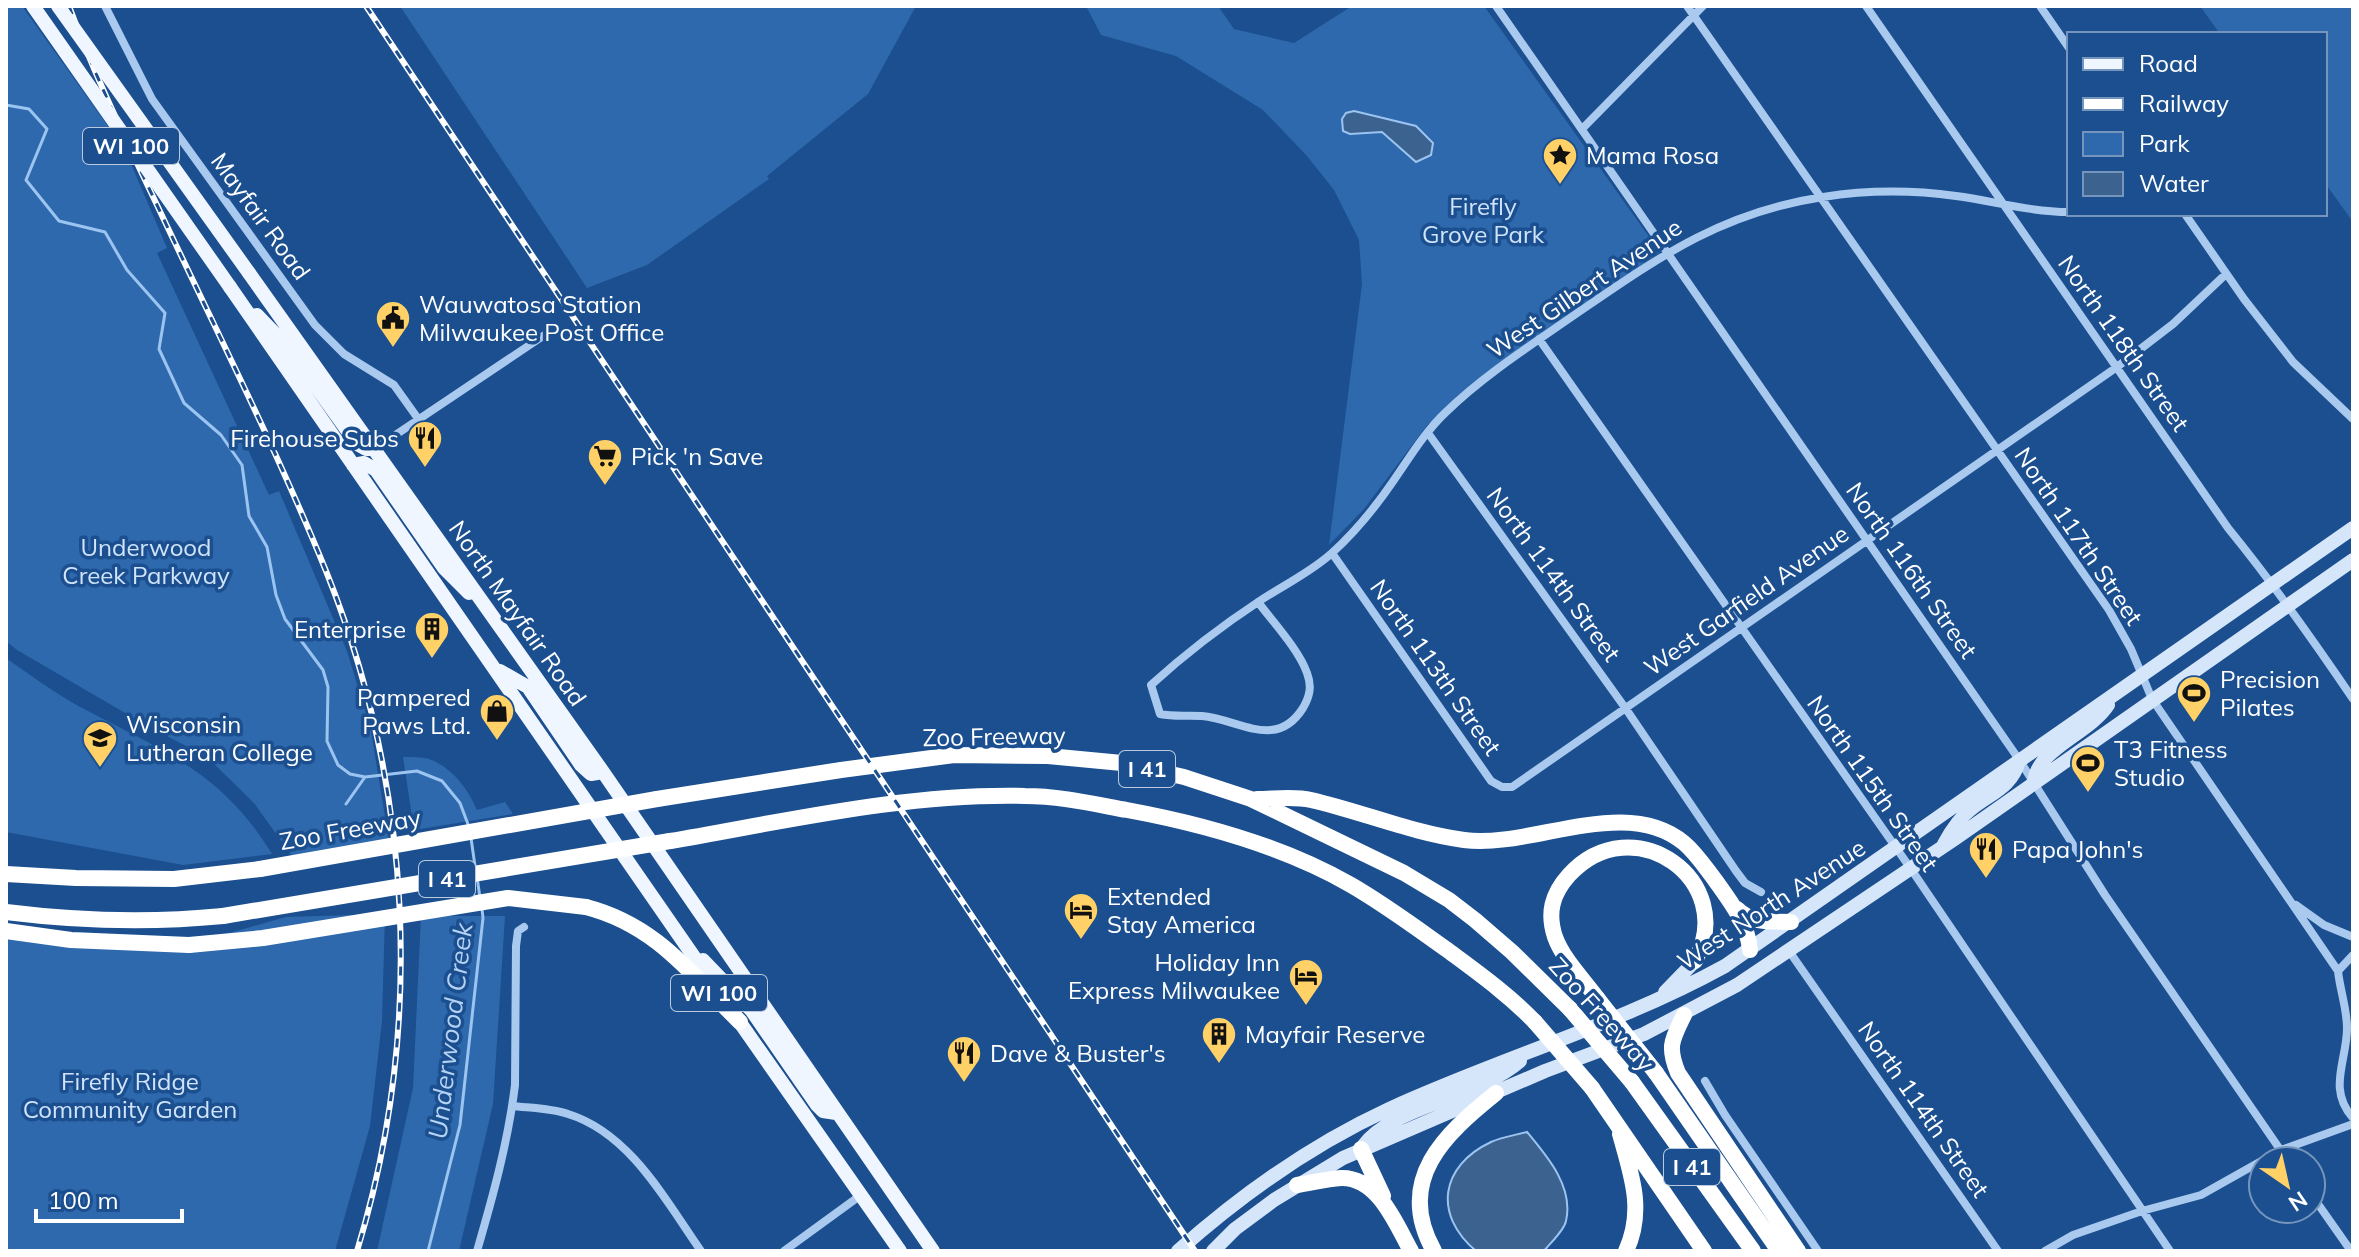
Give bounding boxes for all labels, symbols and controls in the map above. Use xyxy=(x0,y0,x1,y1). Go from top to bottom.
legend xyxy=(2067,32,2327,216)
text: Road xyxy=(2139,48,2198,78)
text: Railway xyxy=(2139,88,2229,118)
road number: WI 100 xyxy=(83,128,179,164)
text: Park xyxy=(2139,128,2190,158)
place icon: Mama Rosa xyxy=(1541,136,1579,186)
place label: Mama Rosa xyxy=(1586,140,1719,170)
street label: Mayfair Road xyxy=(205,147,317,285)
text: Water xyxy=(2139,168,2209,198)
park label: Firefly Grove Park xyxy=(1422,191,1545,249)
street label: West Gilbert Avenue xyxy=(1481,212,1687,364)
street label: North 118th Street xyxy=(2052,249,2196,437)
place label: Wauwatosa Station Milwaukee Post Office xyxy=(419,289,664,347)
public building icon: Wauwatosa Station Milwaukee Post Office xyxy=(374,299,412,349)
restaurant icon: Firehouse Subs xyxy=(406,419,444,469)
place label: Firehouse Subs xyxy=(230,423,399,453)
supermarket icon: Pick 'n Save xyxy=(586,437,624,487)
place label: Pick 'n Save xyxy=(631,441,763,471)
street label: North 117th Street xyxy=(2008,441,2150,631)
street label: North 116th Street xyxy=(1840,476,1984,664)
street label: North 114th Street xyxy=(1481,481,1627,667)
street label: North Mayfair Road xyxy=(443,515,593,711)
street label: West Garfield Avenue xyxy=(1638,518,1854,682)
park label: Underwood Creek Parkway xyxy=(62,532,230,590)
street label: North 113th Street xyxy=(1364,573,1508,761)
building icon: Enterprise xyxy=(413,610,451,660)
place label: Enterprise xyxy=(294,614,406,644)
place label: Precision Pilates xyxy=(2220,664,2320,722)
sports icon: Precision Pilates xyxy=(2175,674,2213,724)
place label: Pampered Paws Ltd. xyxy=(357,682,471,740)
street label: North 115th Street xyxy=(1801,689,1945,877)
shop icon: Pampered Paws Ltd. xyxy=(478,692,516,742)
place label: Wisconsin Lutheran College xyxy=(126,709,313,767)
school or university icon: Wisconsin Lutheran College xyxy=(81,719,119,769)
street label: Zoo Freeway xyxy=(922,720,1066,752)
place label: T3 Fitness Studio xyxy=(2114,734,2228,792)
sports icon: T3 Fitness Studio xyxy=(2069,744,2107,794)
road number: I 41 xyxy=(1119,751,1175,787)
street label: Zoo Freeway xyxy=(277,802,423,856)
restaurant icon: Papa John's xyxy=(1967,830,2005,880)
street label: West North Avenue xyxy=(1671,832,1871,976)
place label: Papa John's xyxy=(2012,834,2143,864)
road number: I 41 xyxy=(419,861,475,897)
place label: Extended Stay America xyxy=(1107,881,1256,939)
hotel icon: Extended Stay America xyxy=(1062,891,1100,941)
water label: Underwood Creek xyxy=(420,921,480,1141)
place label: Holiday Inn Express Milwaukee xyxy=(1068,947,1280,1005)
street label: Zoo Freeway xyxy=(1543,951,1661,1077)
hotel icon: Holiday Inn Express Milwaukee xyxy=(1287,957,1325,1007)
road number: WI 100 xyxy=(671,975,767,1011)
building icon: Mayfair Reserve xyxy=(1200,1015,1238,1065)
street label: North 114th Street xyxy=(1852,1015,1996,1203)
place label: Mayfair Reserve xyxy=(1245,1019,1425,1049)
restaurant icon: Dave & Buster's xyxy=(945,1034,983,1084)
place label: Dave & Buster's xyxy=(990,1038,1166,1068)
park label: Firefly Ridge Community Garden xyxy=(23,1066,237,1124)
north arrow xyxy=(2247,1145,2327,1225)
road number: I 41 xyxy=(1664,1149,1720,1185)
scale bar xyxy=(36,1173,182,1223)
text: 100 m xyxy=(48,1185,119,1215)
text: N xyxy=(2283,1185,2313,1218)

